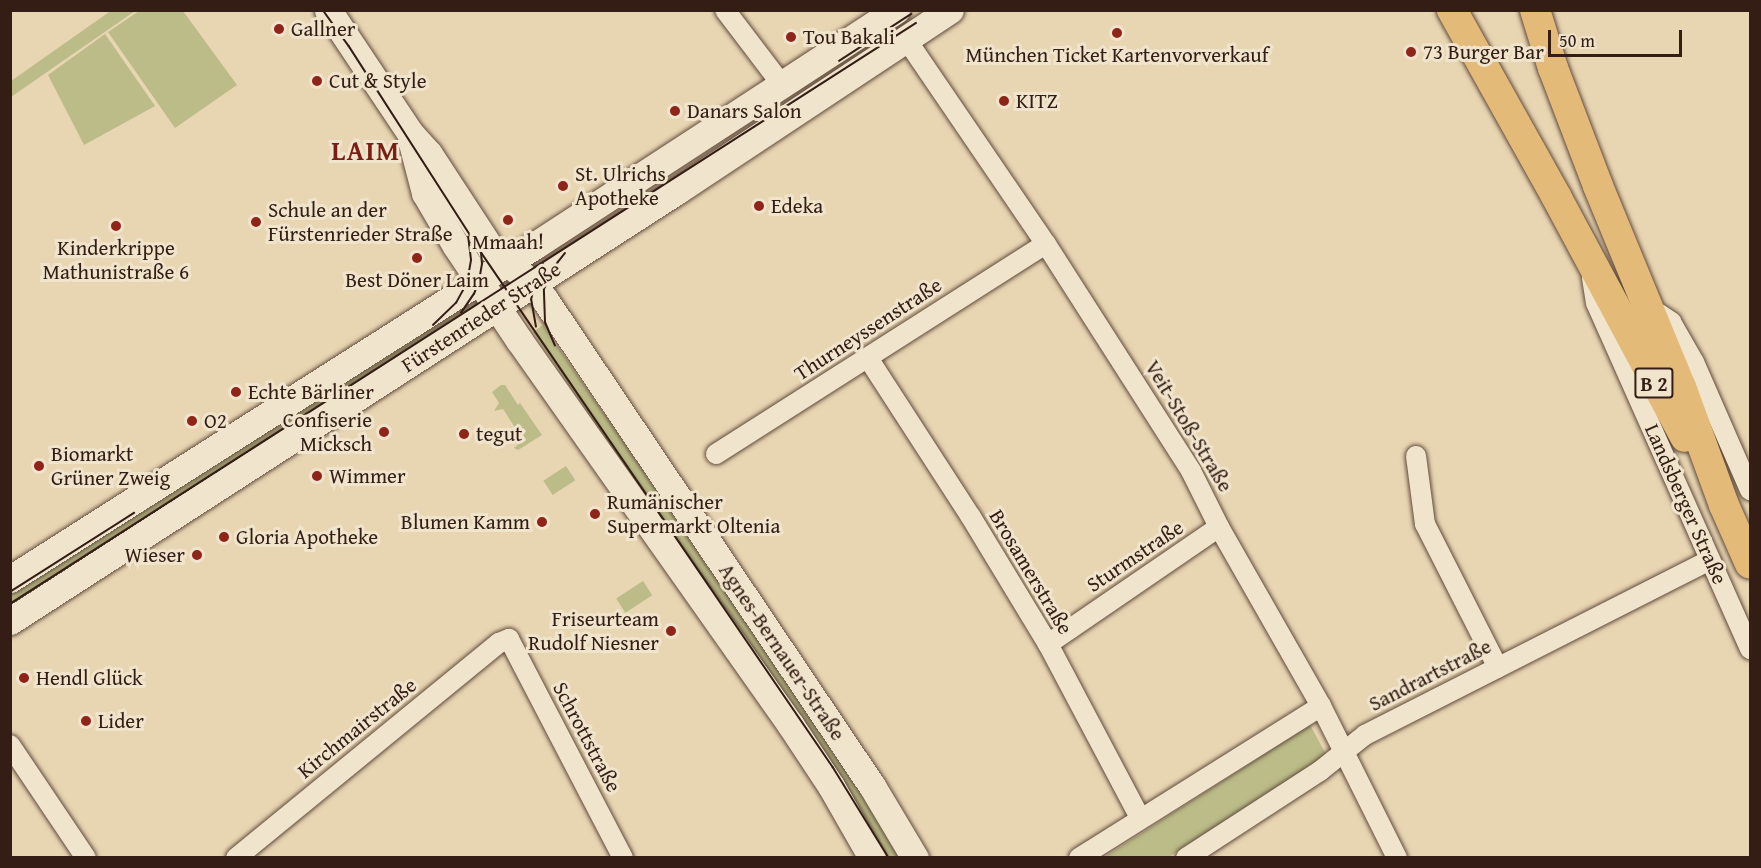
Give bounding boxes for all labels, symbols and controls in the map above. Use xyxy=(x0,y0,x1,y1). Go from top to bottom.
place label: Gallner xyxy=(291,16,355,42)
scale bar xyxy=(1551,18,1684,56)
marker: Gallner xyxy=(272,22,286,36)
place label: Tou Bakali xyxy=(803,24,895,50)
marker: München Ticket Kartenvorverkauf xyxy=(1110,26,1124,40)
text: 50 m xyxy=(1559,27,1595,54)
marker: Tou Bakali xyxy=(784,30,798,44)
place label: 73 Burger Bar xyxy=(1423,39,1544,65)
place label: München Ticket Kartenvorverkauf xyxy=(966,42,1268,68)
marker: 73 Burger Bar xyxy=(1404,45,1418,59)
place label: Cut & Style xyxy=(329,68,427,94)
marker: Cut & Style xyxy=(310,74,324,88)
place label: KITZ xyxy=(1016,88,1058,114)
marker: KITZ xyxy=(997,94,1011,108)
place label: Danars Salon xyxy=(687,98,802,124)
marker: Danars Salon xyxy=(668,104,682,118)
district label: LAIM xyxy=(331,135,401,167)
place label: St. Ulrichs Apotheke xyxy=(575,161,666,211)
marker: St. Ulrichs Apotheke xyxy=(556,179,570,193)
place label: Edeka xyxy=(771,193,823,219)
place label: Schule an der Fürstenrieder Straße xyxy=(268,197,453,247)
marker: Edeka xyxy=(752,199,766,213)
marker: Mmaah! xyxy=(501,213,515,227)
marker: Schule an der Fürstenrieder Straße xyxy=(249,215,263,229)
marker: Kinderkrippe Mathunistraße 6 xyxy=(109,219,123,233)
place label: Mmaah! xyxy=(472,229,544,255)
place label: Kinderkrippe Mathunistraße 6 xyxy=(43,235,189,285)
marker: Best Döner Laim xyxy=(410,251,424,265)
street label: Fürstenrieder Straße xyxy=(397,256,565,378)
place label: Best Döner Laim xyxy=(345,267,489,293)
street label: Thurneyssenstraße xyxy=(790,272,946,386)
street label: Veit-Stoß-Straße xyxy=(1140,356,1238,496)
road number: B 2 xyxy=(1633,366,1675,400)
place label: Echte Bärliner xyxy=(248,379,374,405)
marker: Echte Bärliner xyxy=(229,385,243,399)
place label: Confiserie Micksch xyxy=(283,407,372,457)
place label: O2 xyxy=(204,408,227,434)
marker: O2 xyxy=(185,414,199,428)
street label: Landsberger Straße xyxy=(1639,420,1733,588)
place label: tegut xyxy=(476,421,522,447)
marker: Confiserie Micksch xyxy=(377,425,391,439)
marker: tegut xyxy=(457,427,471,441)
place label: Biomarkt Grüner Zweig xyxy=(51,441,170,491)
marker: Biomarkt Grüner Zweig xyxy=(32,459,46,473)
place label: Wimmer xyxy=(329,463,406,489)
marker: Wimmer xyxy=(310,469,324,483)
place label: Rumänischer Supermarkt Oltenia xyxy=(607,489,780,539)
street label: Brosamerstraße xyxy=(984,505,1078,639)
marker: Rumänischer Supermarkt Oltenia xyxy=(588,507,602,521)
place label: Blumen Kamm xyxy=(401,509,530,535)
street label: Sturmstraße xyxy=(1082,514,1188,598)
marker: Blumen Kamm xyxy=(535,515,549,529)
place label: Gloria Apotheke xyxy=(236,524,378,550)
marker: Gloria Apotheke xyxy=(217,530,231,544)
place label: Wieser xyxy=(125,542,185,568)
marker: Wieser xyxy=(190,548,204,562)
street label: Agnes-Bernauer-Straße xyxy=(713,559,851,745)
place label: Friseurteam Rudolf Niesner xyxy=(528,606,659,656)
marker: Friseurteam Rudolf Niesner xyxy=(664,624,678,638)
street label: Sandrartstraße xyxy=(1365,633,1495,717)
place label: Hendl Glück xyxy=(36,665,143,691)
marker: Hendl Glück xyxy=(17,671,31,685)
street label: Kirchmairstraße xyxy=(293,672,421,784)
street label: Schrottstraße xyxy=(547,678,627,796)
place label: Lider xyxy=(98,708,144,734)
marker: Lider xyxy=(79,714,93,728)

